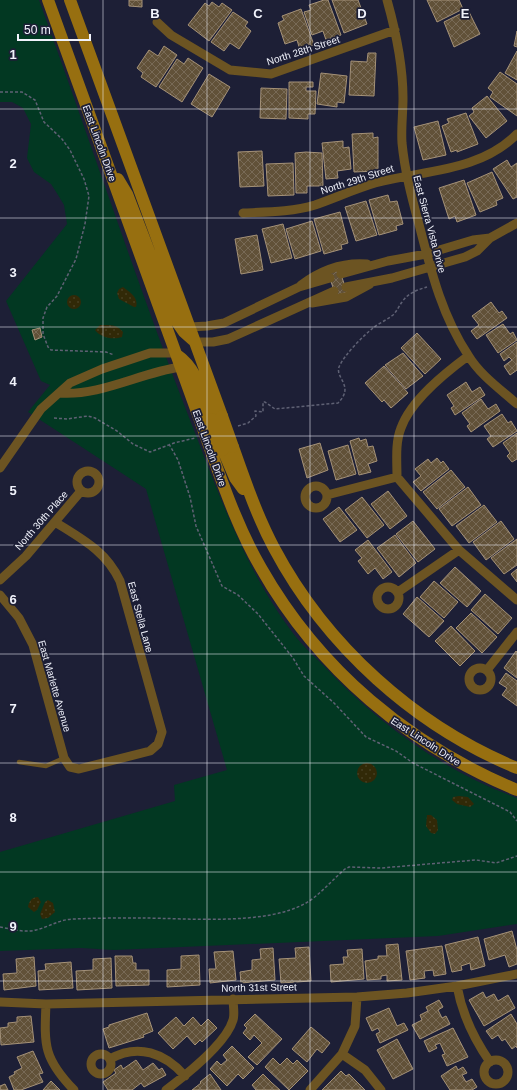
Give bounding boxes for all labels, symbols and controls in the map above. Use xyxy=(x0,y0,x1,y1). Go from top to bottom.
text: B xyxy=(150,6,160,21)
text: C xyxy=(253,6,263,21)
text: D xyxy=(357,6,367,21)
text: E xyxy=(461,6,470,21)
scale bar xyxy=(18,16,90,42)
text: 50 m xyxy=(24,23,51,37)
street label: North 28th Street xyxy=(265,33,341,67)
text: 1 xyxy=(9,47,17,62)
street label: East Lincoln Drive xyxy=(81,103,119,183)
text: 2 xyxy=(9,156,17,171)
street label: North 29th Street xyxy=(319,162,395,196)
street label: East Sierra Vista Drive xyxy=(411,174,448,274)
text: 3 xyxy=(9,265,17,280)
text: 4 xyxy=(9,374,17,389)
street label: East Lincoln Drive xyxy=(191,408,229,488)
text: 5 xyxy=(9,483,17,498)
street label: North 30th Place xyxy=(13,488,70,552)
street label: East Stella Lane xyxy=(126,581,155,654)
text: 6 xyxy=(9,592,17,607)
street label: East Marlette Avenue xyxy=(36,639,73,734)
text: 7 xyxy=(9,701,17,716)
street label: East Lincoln Drive xyxy=(389,715,463,768)
text: 8 xyxy=(9,810,17,825)
text: 9 xyxy=(9,919,17,934)
street label: North 31st Street xyxy=(221,981,297,994)

